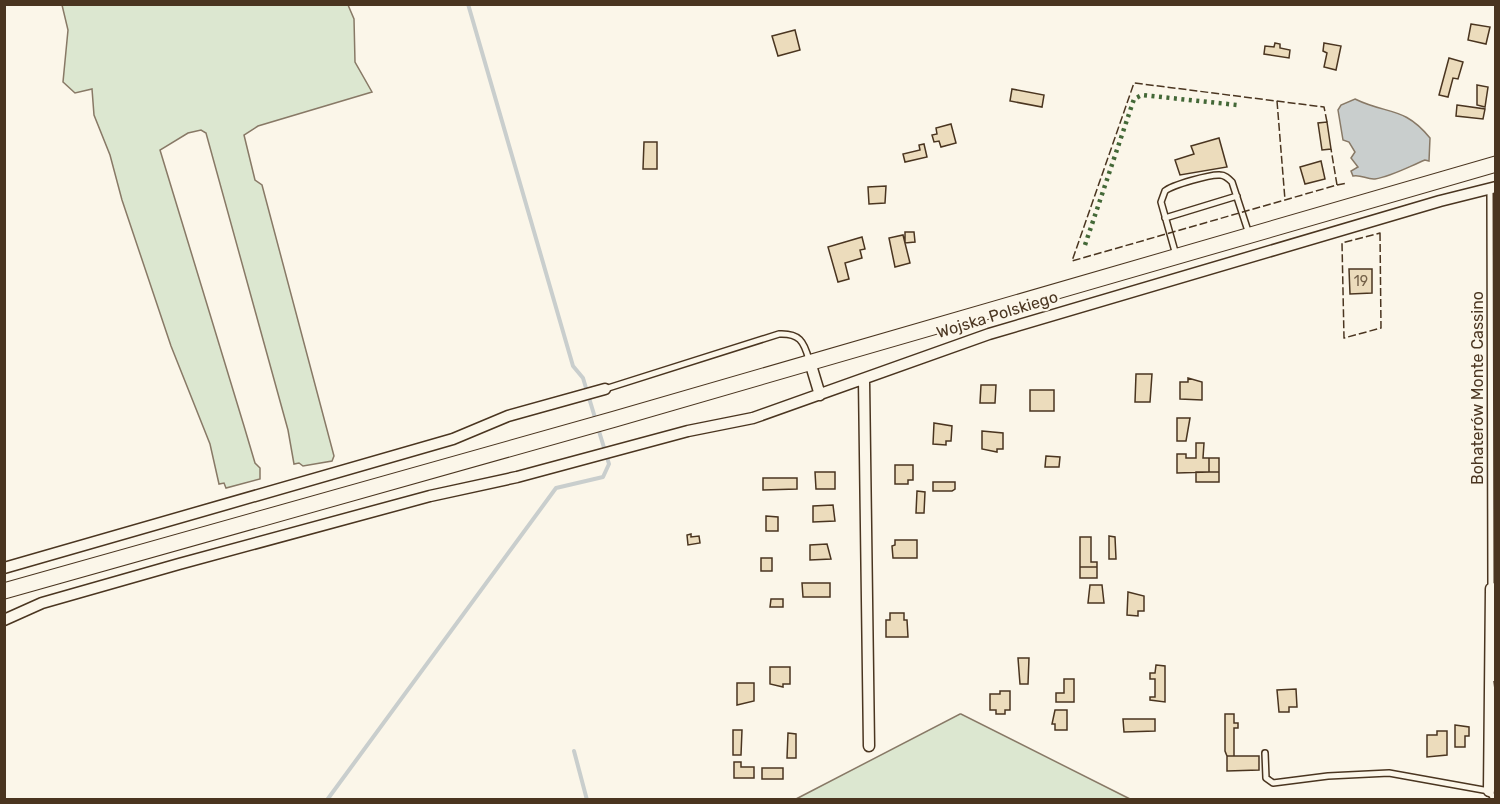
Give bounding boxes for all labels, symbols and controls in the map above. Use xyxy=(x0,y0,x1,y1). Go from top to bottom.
house number: 19 xyxy=(1354,273,1368,290)
street label: Wojska Polskiego xyxy=(934,287,1060,342)
street label: Bohaterów Monte Cassino xyxy=(1468,291,1487,485)

